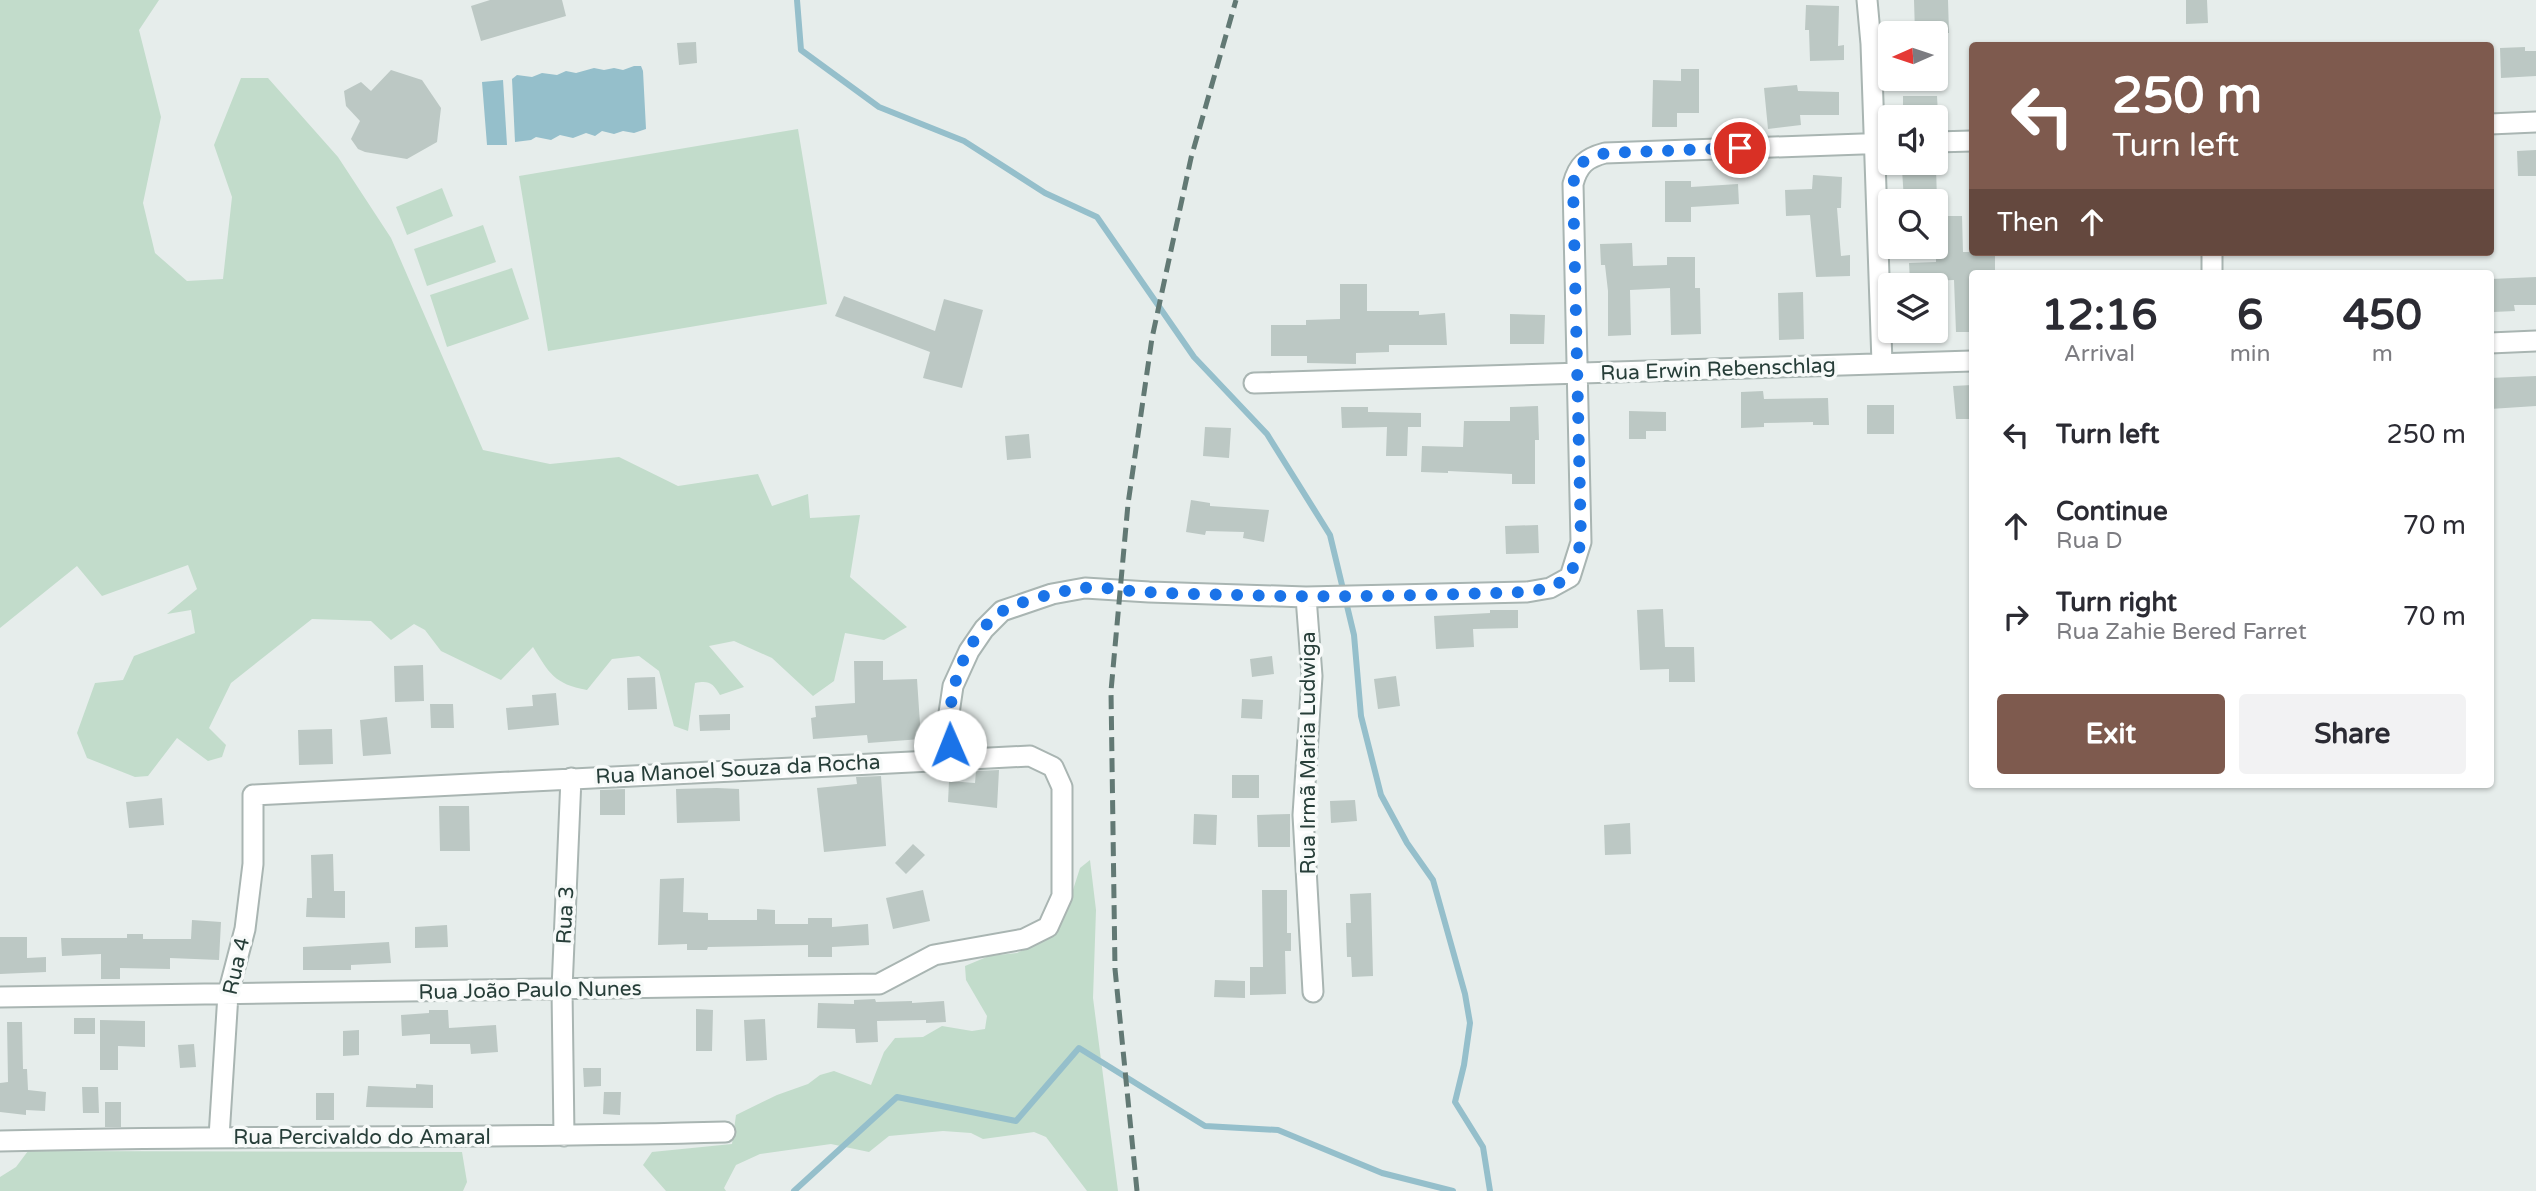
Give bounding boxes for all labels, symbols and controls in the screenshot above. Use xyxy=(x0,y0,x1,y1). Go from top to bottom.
north arrow xyxy=(1878,21,1948,91)
map controls xyxy=(1878,21,1948,343)
text: 250 m xyxy=(2112,67,2262,126)
icon: left xyxy=(1997,70,2088,161)
button: sound xyxy=(1878,105,1948,175)
pin xyxy=(1710,118,1770,178)
text: Turn left xyxy=(2112,127,2239,165)
icon: arrive xyxy=(1721,129,1759,167)
button: search xyxy=(1878,189,1948,259)
icon: ahead xyxy=(2073,203,2111,241)
text: Then xyxy=(1997,207,2059,238)
button: layers xyxy=(1878,273,1948,343)
text: 12:16 xyxy=(2041,290,2158,341)
text: 6 xyxy=(2237,290,2263,341)
text: 450 xyxy=(2343,290,2422,341)
text: Arrival xyxy=(2064,340,2135,368)
text: min xyxy=(2230,340,2271,368)
text: m xyxy=(2372,340,2393,368)
street label: Rua Erwin Rebenschlag xyxy=(1600,353,1836,386)
icon: left xyxy=(1997,416,2035,454)
text: Turn left xyxy=(2056,419,2159,450)
text: 250 m xyxy=(2386,419,2466,450)
text: Continue xyxy=(2056,496,2168,527)
icon: ahead xyxy=(1997,507,2035,545)
text: 70 m xyxy=(2403,510,2466,541)
text: Rua D xyxy=(2056,527,2123,555)
text: Turn right xyxy=(2056,587,2177,618)
icon: right xyxy=(1997,598,2035,636)
text: 70 m xyxy=(2403,601,2466,632)
text: Rua Zahie Bered Farret xyxy=(2056,618,2307,646)
street label: Rua Irmã Maria Ludwiga xyxy=(1296,631,1321,875)
button: Exit xyxy=(1997,694,2225,774)
button: Share xyxy=(2239,694,2466,774)
position arrow xyxy=(913,708,987,782)
street label: Rua Manoel Souza da Rocha xyxy=(595,750,881,789)
street label: Rua 3 xyxy=(551,885,580,945)
street label: Rua 4 xyxy=(218,935,255,997)
street label: Rua João Paulo Nunes xyxy=(418,976,642,1005)
street label: Rua Percivaldo do Amaral xyxy=(233,1125,491,1150)

